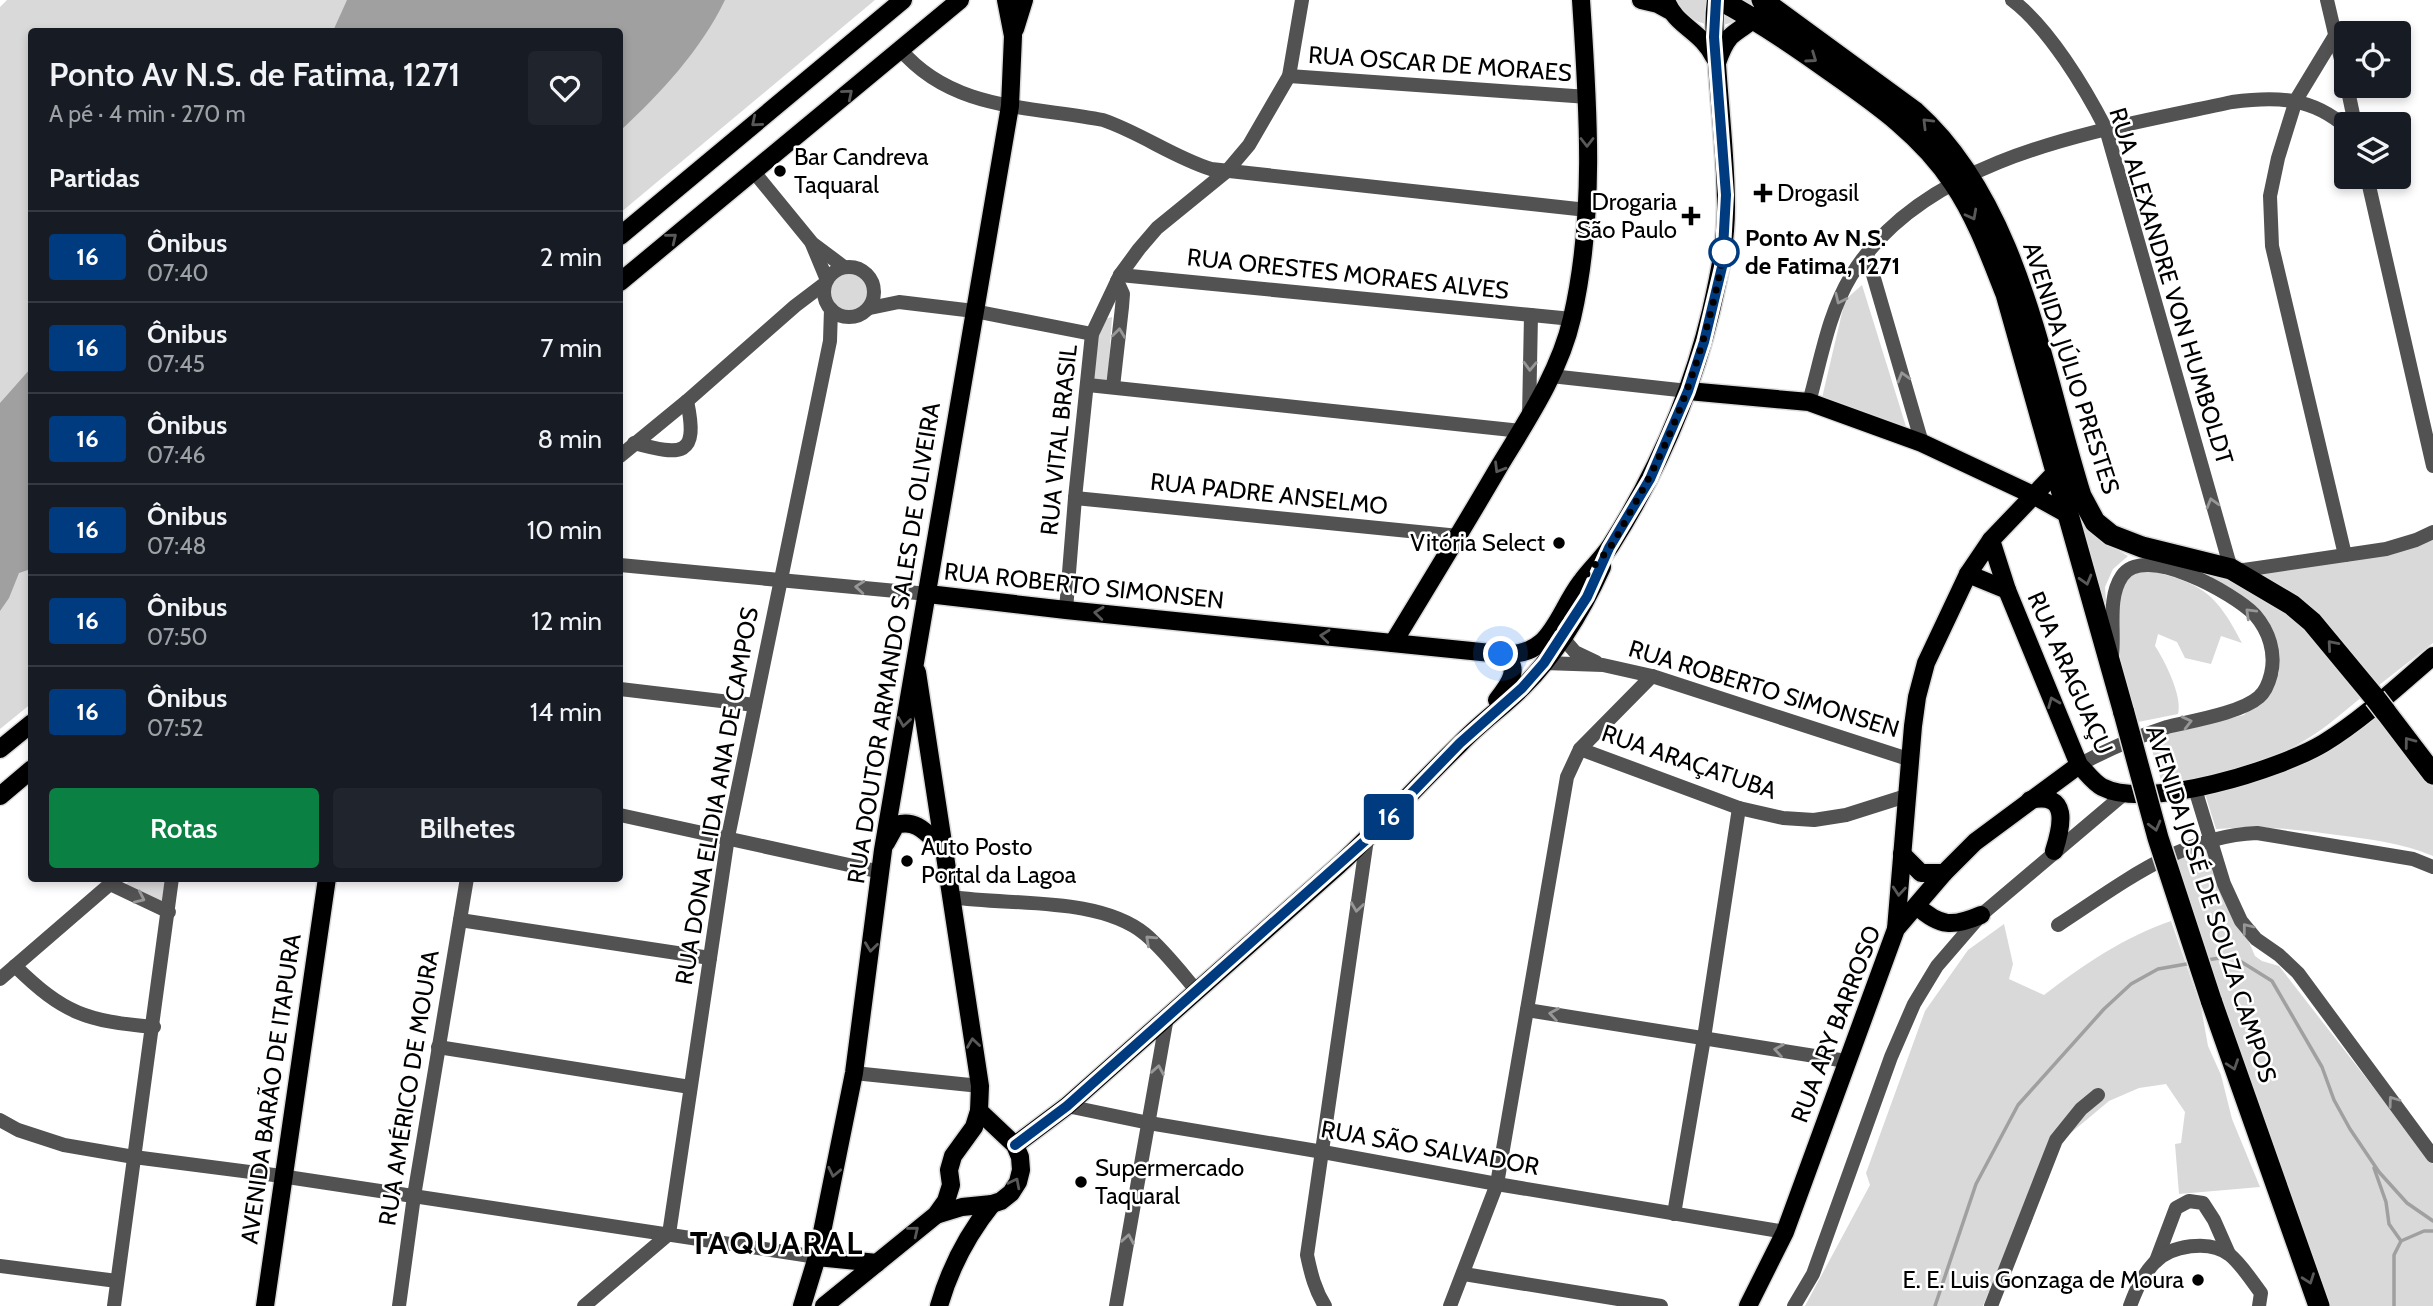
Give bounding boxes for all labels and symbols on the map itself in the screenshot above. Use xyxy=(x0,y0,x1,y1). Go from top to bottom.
street label: RUA OSCAR DE MORAES xyxy=(1307,40,1573,87)
one-way arrow xyxy=(1804,50,1817,62)
one-way arrow xyxy=(840,90,853,102)
street label: RUA ALEXANDRE VON HUMBOLDT xyxy=(2103,104,2240,468)
one-way arrow xyxy=(751,113,763,126)
one-way arrow xyxy=(1922,119,1935,132)
one-way arrow xyxy=(1580,136,1595,147)
place label: Bar Candreva Taquaral xyxy=(794,142,929,199)
marker: Bar Candreva Taquaral xyxy=(772,163,788,179)
place label: Drogasil xyxy=(1777,178,1859,207)
marker: Drogasil xyxy=(1755,185,1771,201)
place label: Drogaria São Paulo xyxy=(1577,187,1677,244)
one-way arrow xyxy=(1964,207,1977,220)
marker: Drogaria São Paulo xyxy=(1683,208,1699,224)
place label: Ponto Av N.S. de Fatima, 1271 xyxy=(1745,223,1900,280)
one-way arrow xyxy=(665,234,677,247)
marker: Ponto Av N.S. de Fatima, 1271 xyxy=(1709,237,1739,267)
street label: AVENIDA JÚLIO PRESTES xyxy=(2017,238,2126,497)
street label: RUA ORESTES MORAES ALVES xyxy=(1186,242,1510,305)
one-way arrow xyxy=(1834,292,1848,304)
one-way arrow xyxy=(1112,328,1127,339)
street label: RUA VITAL BRASIL xyxy=(1034,343,1083,537)
one-way arrow xyxy=(1522,361,1537,372)
one-way arrow xyxy=(1897,372,1911,384)
street label: RUA DOUTOR ARMANDO SALES DE OLIVEIRA xyxy=(841,400,946,886)
one-way arrow xyxy=(1494,460,1507,473)
street label: RUA PADRE ANSELMO xyxy=(1149,467,1389,520)
one-way arrow xyxy=(2206,497,2220,509)
place label: Vitória Select xyxy=(1410,528,1545,557)
marker: Vitória Select xyxy=(1551,535,1567,551)
street label: RUA ROBERTO SIMONSEN xyxy=(943,556,1226,615)
one-way arrow xyxy=(2078,574,2092,586)
one-way arrow xyxy=(854,580,865,595)
street label: RUA ARAGUAÇU xyxy=(2022,587,2119,759)
street label: RUA DONA ELIDIA ANA DE CAMPOS xyxy=(669,605,764,987)
one-way arrow xyxy=(1093,606,1105,621)
one-way arrow xyxy=(2246,608,2259,621)
one-way arrow xyxy=(1320,629,1331,644)
street label: RUA ROBERTO SIMONSEN xyxy=(1625,634,1903,744)
your location xyxy=(1483,636,1518,671)
one-way arrow xyxy=(2327,640,2340,653)
one-way arrow xyxy=(2047,697,2061,709)
one-way arrow xyxy=(897,716,912,728)
one-way arrow xyxy=(2181,716,2193,730)
street label: RUA ARAÇATUBA xyxy=(1598,718,1781,805)
street label: AVENIDA JOSÉ DE SOUZA CAMPOS xyxy=(2140,722,2283,1086)
one-way arrow xyxy=(2405,738,2417,750)
line badge: 16 xyxy=(1358,794,1420,840)
one-way arrow xyxy=(2147,819,2161,831)
place label: Auto Posto Portal da Lagoa xyxy=(921,832,1077,889)
marker: Auto Posto Portal da Lagoa xyxy=(899,853,915,869)
one-way arrow xyxy=(1892,886,1907,897)
one-way arrow xyxy=(133,889,145,903)
one-way arrow xyxy=(1350,901,1365,913)
street label: RUA ARY BARROSO xyxy=(1785,921,1886,1126)
one-way arrow xyxy=(2243,924,2256,936)
street label: AVENIDA BARÃO DE ITAPURA xyxy=(234,932,307,1246)
one-way arrow xyxy=(1145,935,1158,948)
one-way arrow xyxy=(863,941,878,953)
street label: RUA AMÉRICO DE MOURA xyxy=(372,948,445,1228)
one-way arrow xyxy=(1548,1007,1560,1022)
one-way arrow xyxy=(966,1037,981,1049)
one-way arrow xyxy=(1773,1043,1785,1058)
one-way arrow xyxy=(2225,1058,2239,1070)
one-way arrow xyxy=(1150,1064,1165,1076)
one-way arrow xyxy=(2388,1097,2401,1109)
street label: RUA SÃO SALVADOR xyxy=(1319,1114,1542,1181)
place label: Supermercado Taquaral xyxy=(1095,1153,1244,1210)
one-way arrow xyxy=(828,1166,843,1178)
marker: Supermercado Taquaral xyxy=(1073,1174,1089,1190)
one-way arrow xyxy=(1007,1178,1021,1190)
district label: TAQUARAL xyxy=(690,1223,864,1262)
one-way arrow xyxy=(907,1227,919,1240)
one-way arrow xyxy=(1120,1233,1135,1245)
place label: E. E. Luis Gonzaga de Moura xyxy=(1903,1265,2184,1294)
marker: E. E. Luis Gonzaga de Moura xyxy=(2190,1272,2206,1288)
one-way arrow xyxy=(2301,1273,2315,1285)

